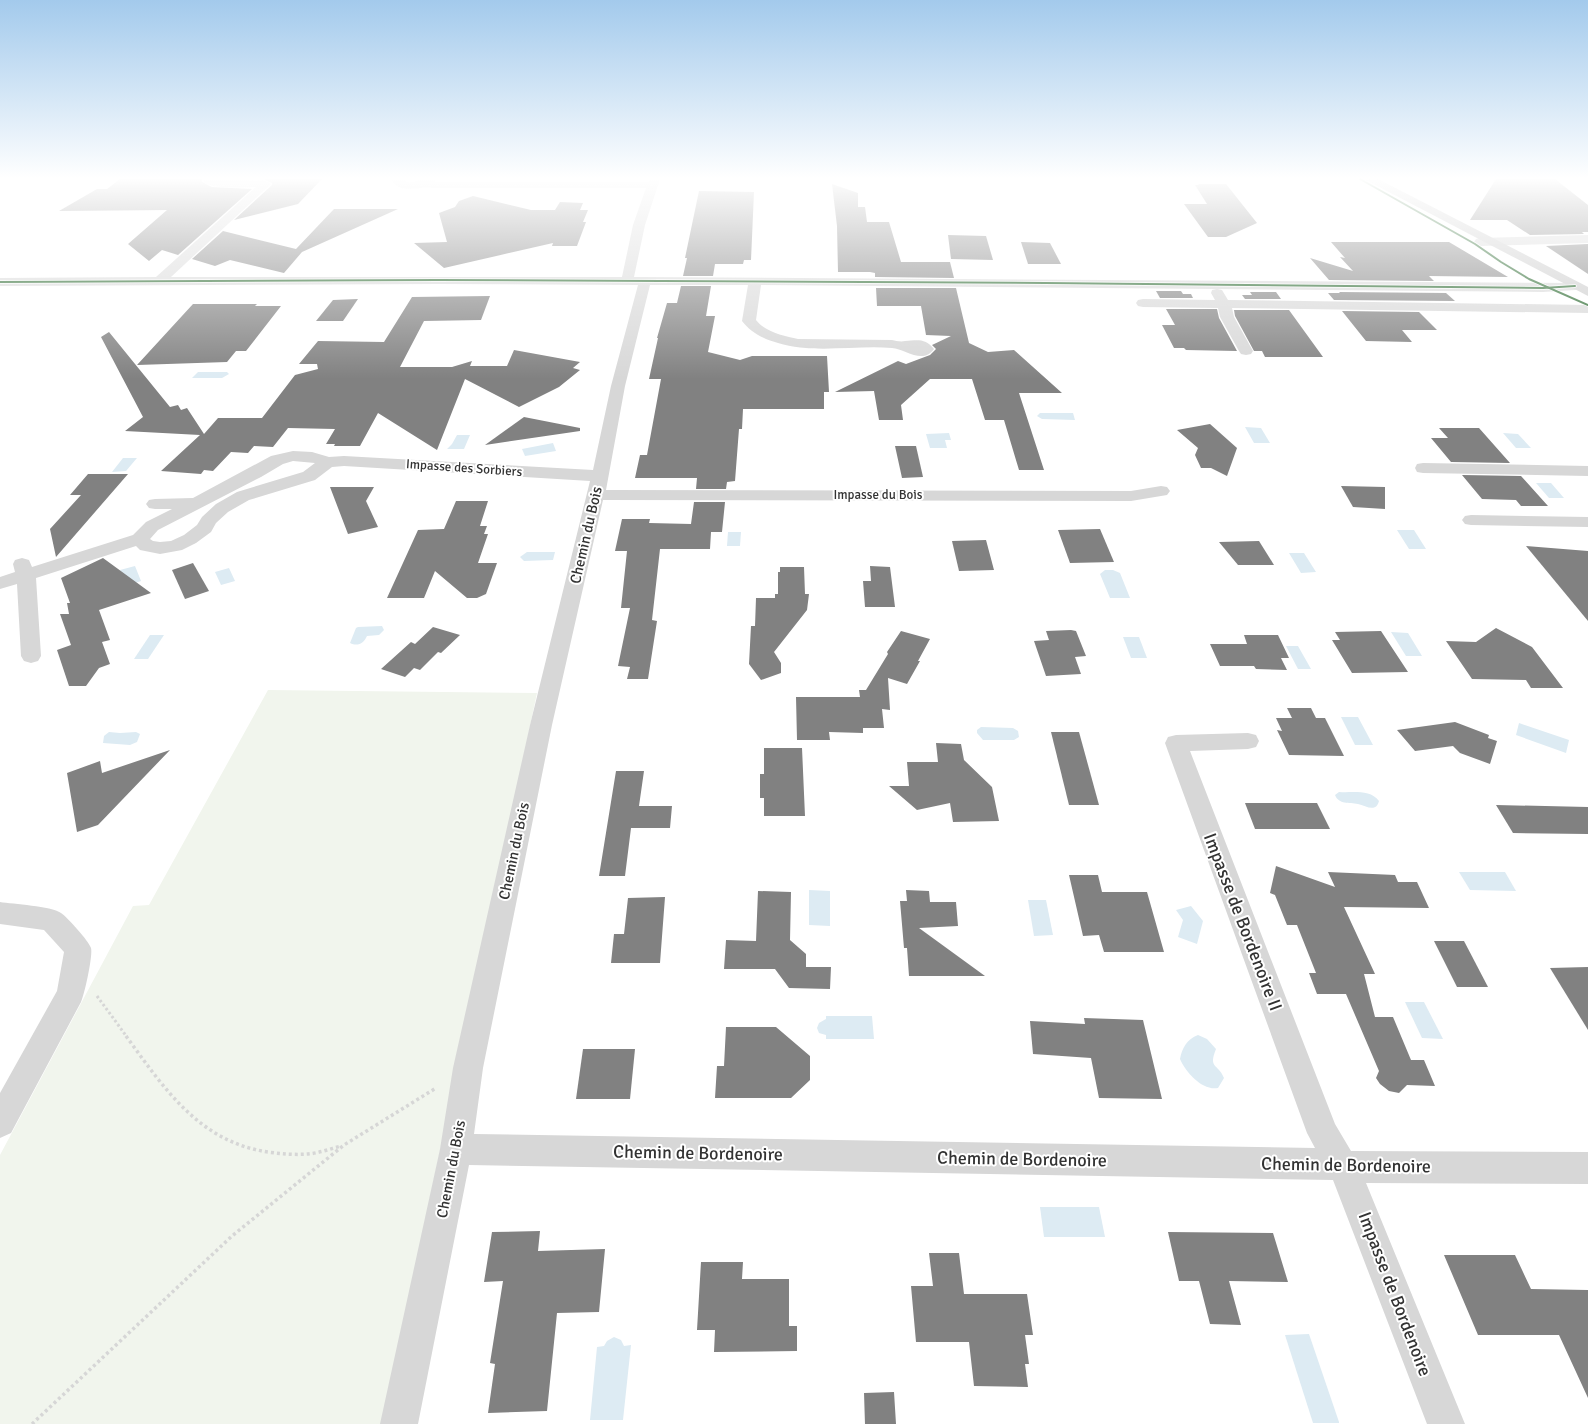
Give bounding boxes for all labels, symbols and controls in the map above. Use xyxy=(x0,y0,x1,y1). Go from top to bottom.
street label: Impasse des Sorbiers xyxy=(405,456,523,480)
street label: Chemin du Bois xyxy=(566,484,606,585)
street label: Impasse du Bois xyxy=(833,487,923,503)
street label: Chemin du Bois xyxy=(495,800,533,901)
street label: Impasse de Bordenoire II xyxy=(1199,830,1287,1014)
street label: Chemin du Bois xyxy=(433,1118,469,1219)
street label: Chemin de Bordenoire xyxy=(613,1141,783,1165)
street label: Chemin de Bordenoire xyxy=(937,1147,1107,1171)
street label: Chemin de Bordenoire xyxy=(1261,1153,1431,1177)
street label: Impasse de Bordenoire xyxy=(1354,1209,1436,1379)

